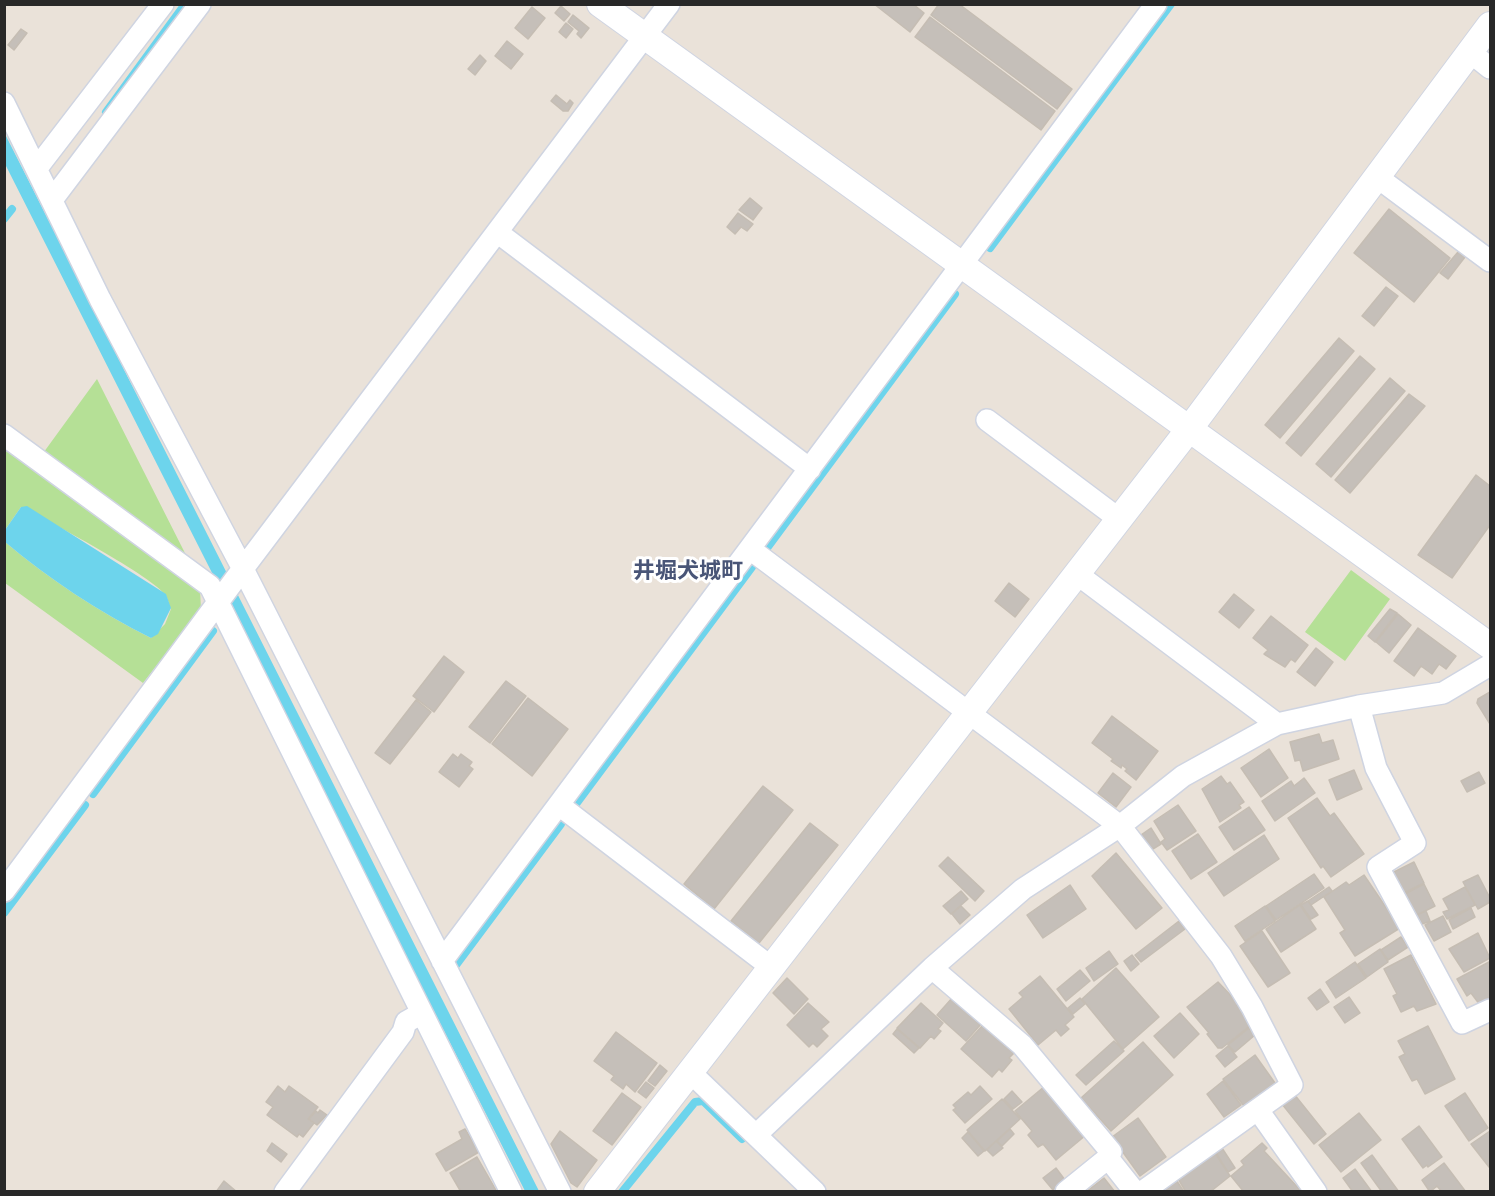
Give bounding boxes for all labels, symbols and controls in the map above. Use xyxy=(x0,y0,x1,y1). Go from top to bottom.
district label: 井堀犬城町 xyxy=(633,559,743,585)

